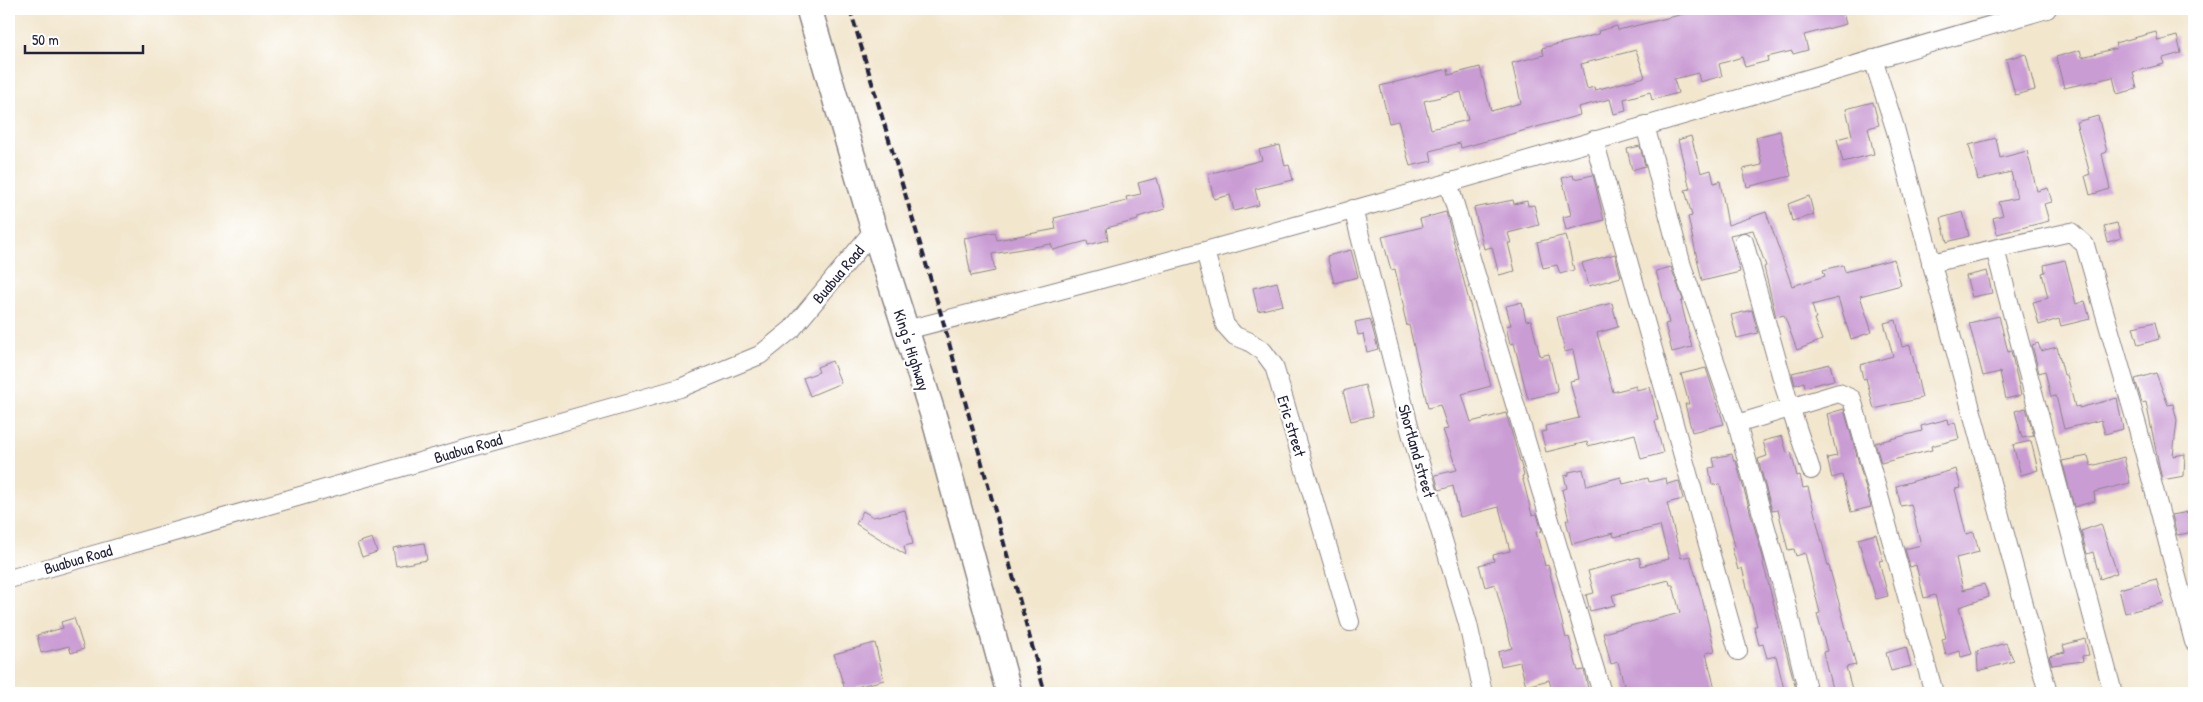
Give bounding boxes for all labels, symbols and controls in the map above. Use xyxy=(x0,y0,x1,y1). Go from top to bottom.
scale bar xyxy=(25,22,142,54)
text: 50 m xyxy=(32,29,59,50)
street label: Buabua Road xyxy=(807,240,869,308)
street label: King's Highway xyxy=(889,307,936,394)
street label: Eric street xyxy=(1272,393,1312,460)
street label: Shortland street xyxy=(1393,402,1441,501)
street label: Buabua Road xyxy=(431,428,505,468)
street label: Buabua Road xyxy=(41,539,115,579)

